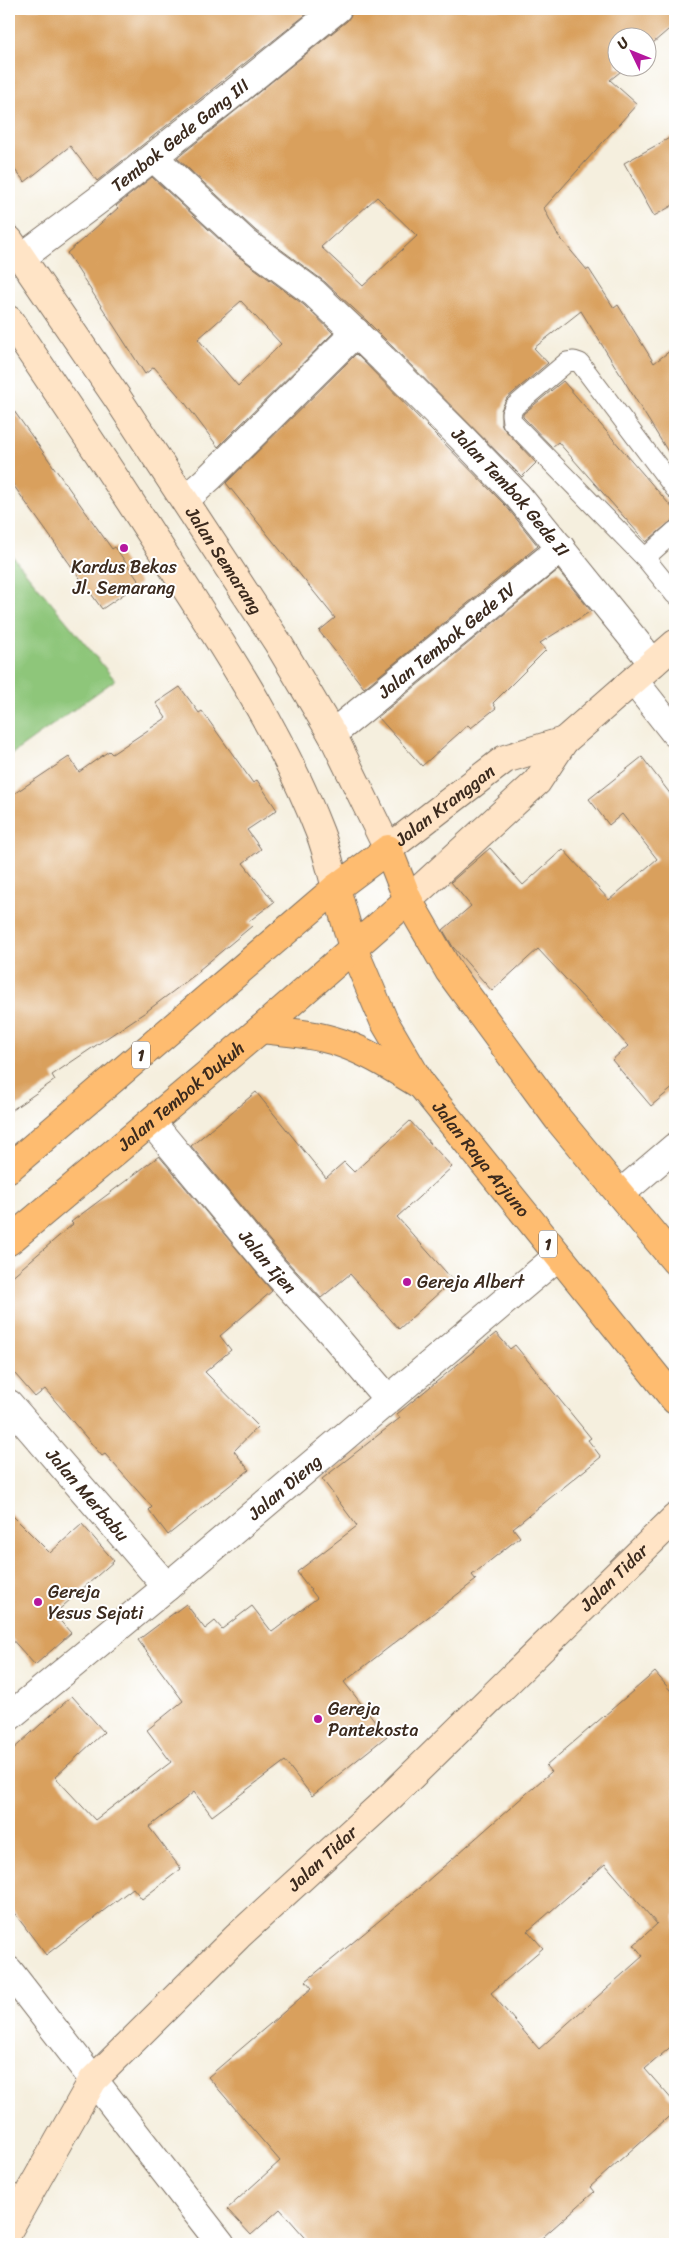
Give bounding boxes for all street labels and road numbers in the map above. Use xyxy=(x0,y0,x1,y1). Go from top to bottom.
street label: Tembok Gede Gang III xyxy=(104,70,257,201)
street label: Jalan Tembok Gede II xyxy=(443,419,578,565)
street label: Jalan Semarang xyxy=(176,499,271,621)
street label: Jalan Tembok Gede IV xyxy=(370,574,524,708)
street label: Jalan Kranggan xyxy=(387,756,502,855)
street label: Jalan Tembok Dukuh xyxy=(109,1033,252,1160)
road number: 1 xyxy=(132,1042,150,1068)
street label: Jalan Raya Arjuno xyxy=(423,1093,538,1225)
street label: Jalan Ijen xyxy=(230,1221,305,1302)
road number: 1 xyxy=(539,1230,557,1258)
street label: Jalan Merbabu xyxy=(37,1440,138,1549)
street label: Jalan Dieng xyxy=(239,1446,330,1529)
street label: Jalan Tidar xyxy=(571,1535,657,1620)
street label: Jalan Tidar xyxy=(279,1817,366,1900)

